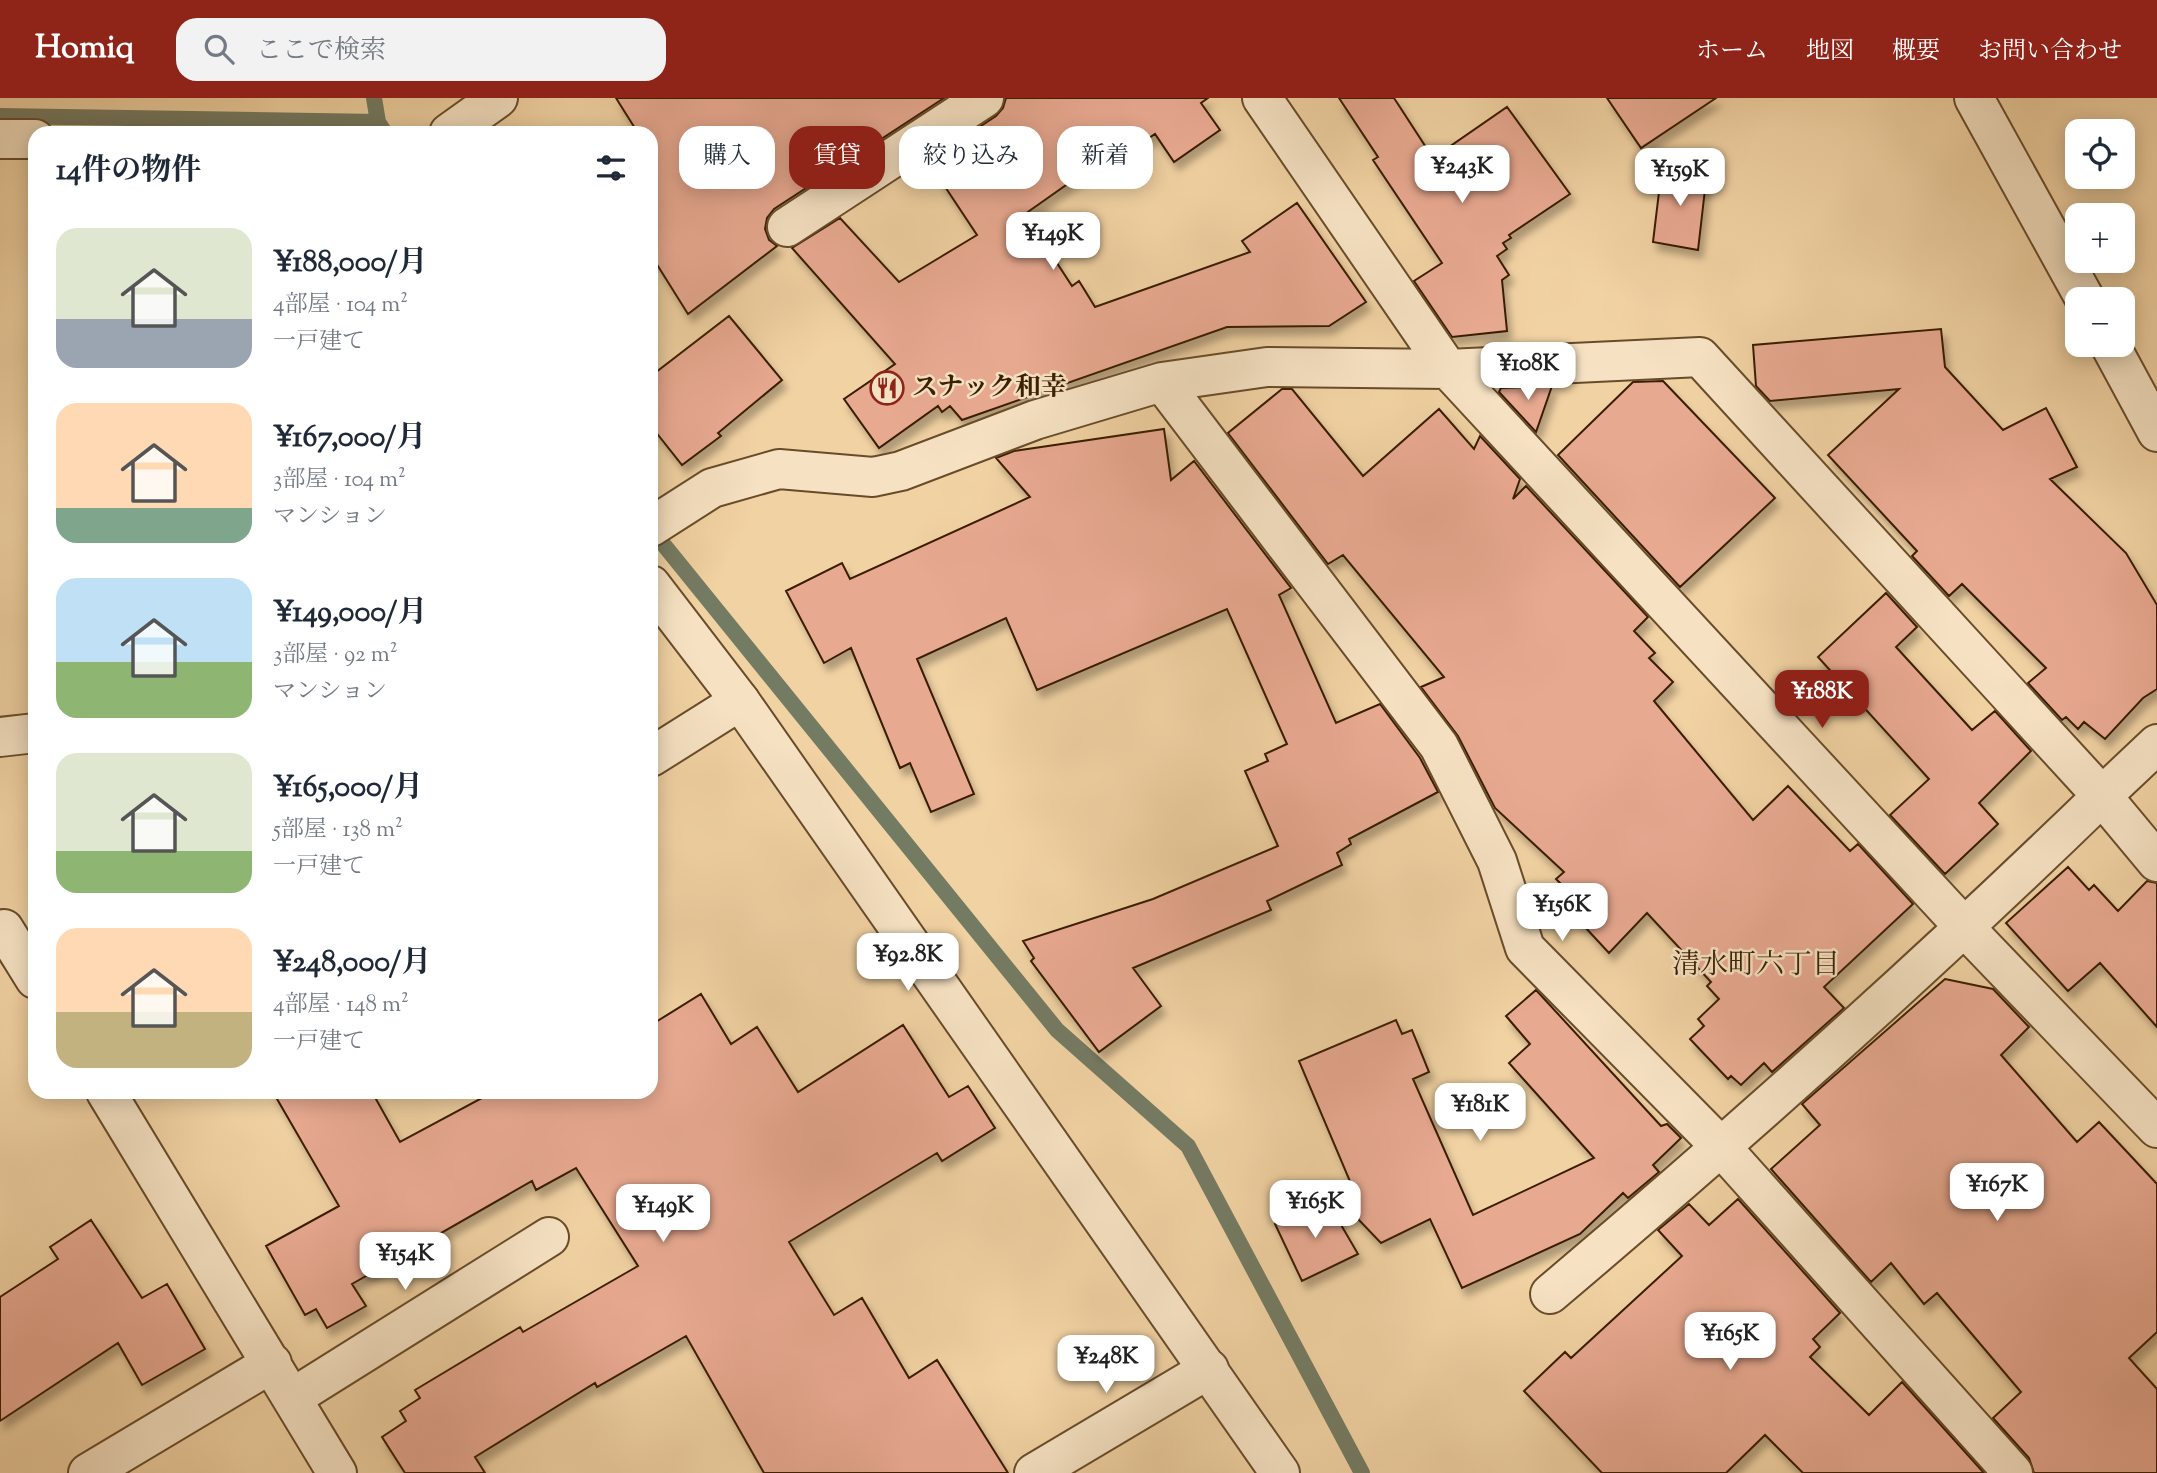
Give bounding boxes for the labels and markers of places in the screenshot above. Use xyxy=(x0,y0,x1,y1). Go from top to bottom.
pin: ¥243K xyxy=(1413,146,1511,205)
pin: ¥159K xyxy=(1631,148,1729,208)
pin: ¥149K xyxy=(1004,212,1102,272)
pin: ¥108K xyxy=(1479,342,1577,402)
restaurant icon: スナック和幸 xyxy=(868,369,906,407)
place label: スナック和幸 xyxy=(912,370,1067,407)
pin: ¥188K xyxy=(1773,670,1871,730)
pin: ¥156K xyxy=(1513,884,1611,943)
pin: ¥92.8K xyxy=(851,934,965,993)
pin: ¥181K xyxy=(1431,1084,1529,1143)
pin: ¥167K xyxy=(1948,1164,2046,1223)
pin: ¥165K xyxy=(1266,1180,1364,1240)
pin: ¥149K xyxy=(614,1184,712,1244)
pin: ¥154K xyxy=(356,1232,454,1292)
pin: ¥165K xyxy=(1681,1312,1779,1372)
pin: ¥248K xyxy=(1057,1336,1155,1395)

